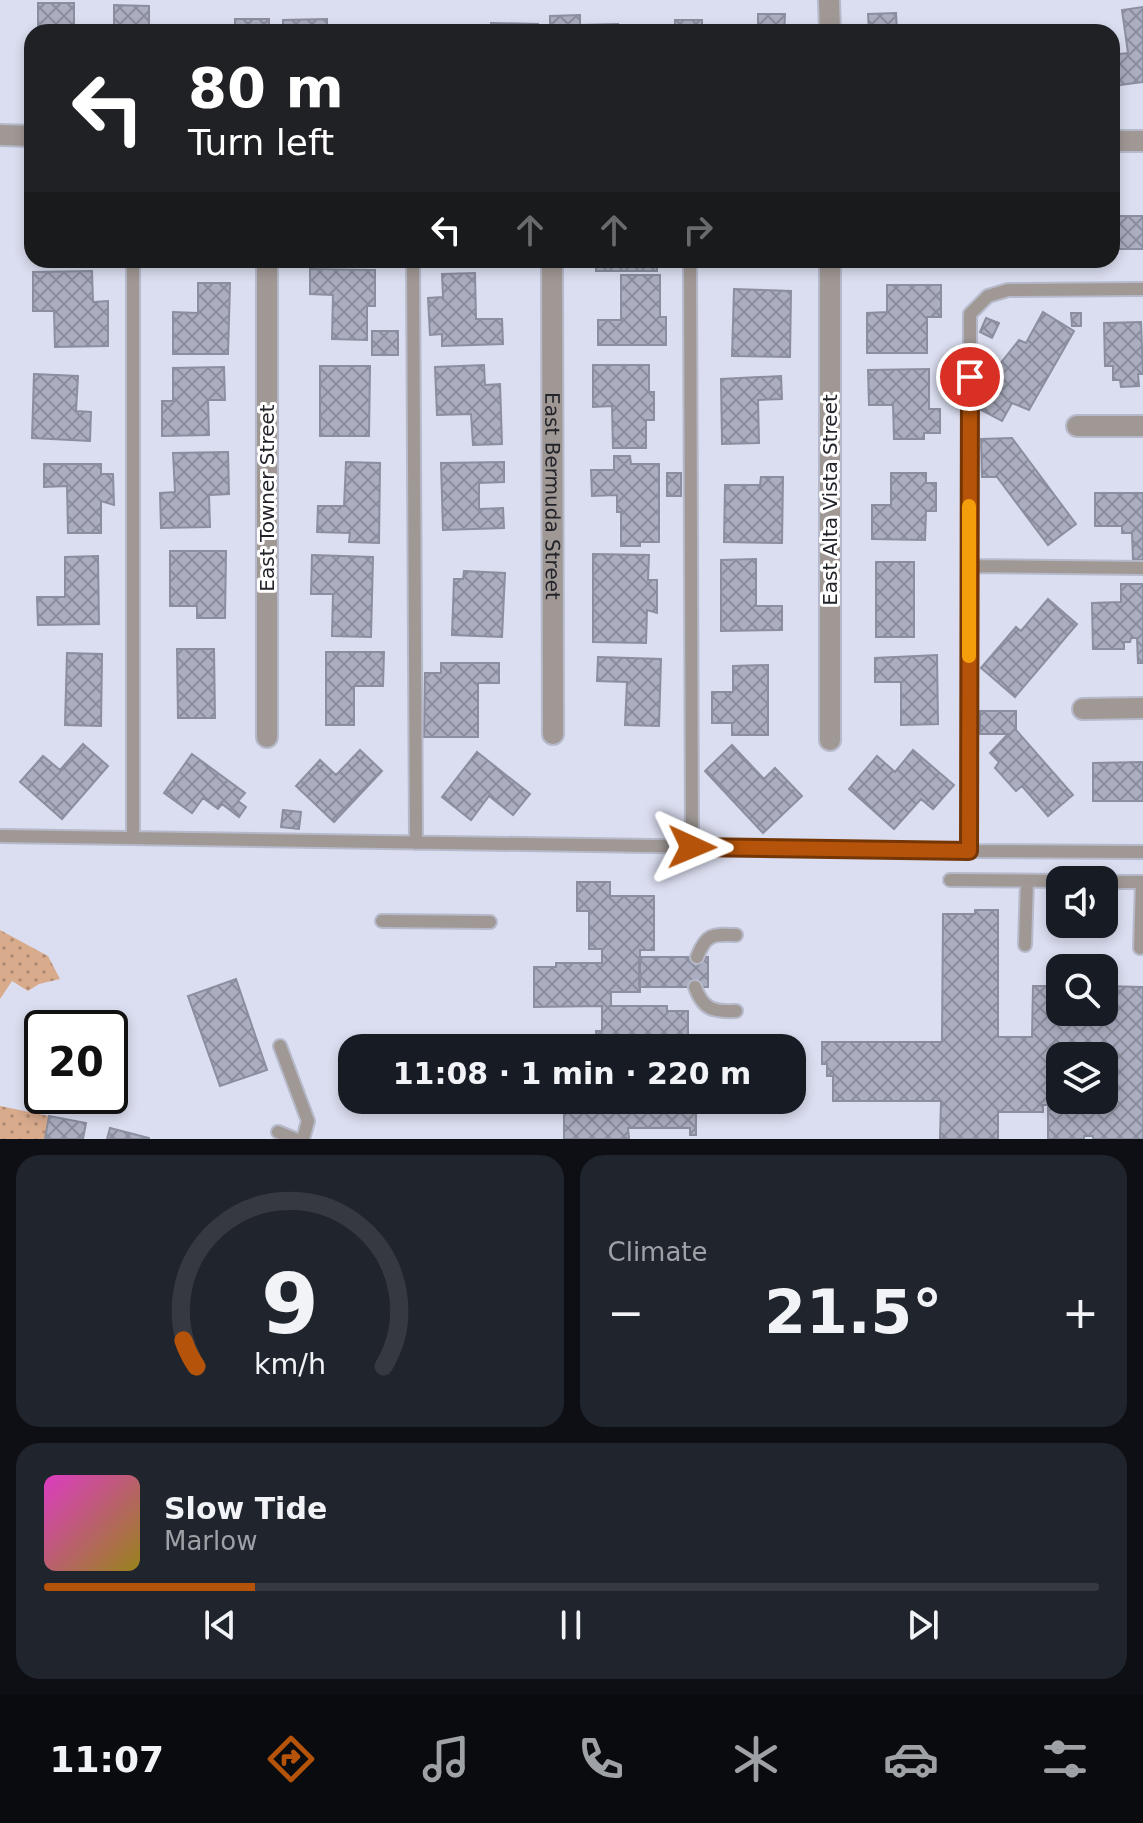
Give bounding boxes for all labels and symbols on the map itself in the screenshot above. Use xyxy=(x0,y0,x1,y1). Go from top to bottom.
pin xyxy=(936,343,1004,411)
street label: East Bermuda Street xyxy=(540,392,565,600)
street label: East Alta Vista Street xyxy=(818,394,842,606)
street label: East Towner Street xyxy=(255,404,279,592)
position arrow xyxy=(650,805,734,889)
speed limit sign: 20 xyxy=(24,1010,128,1114)

